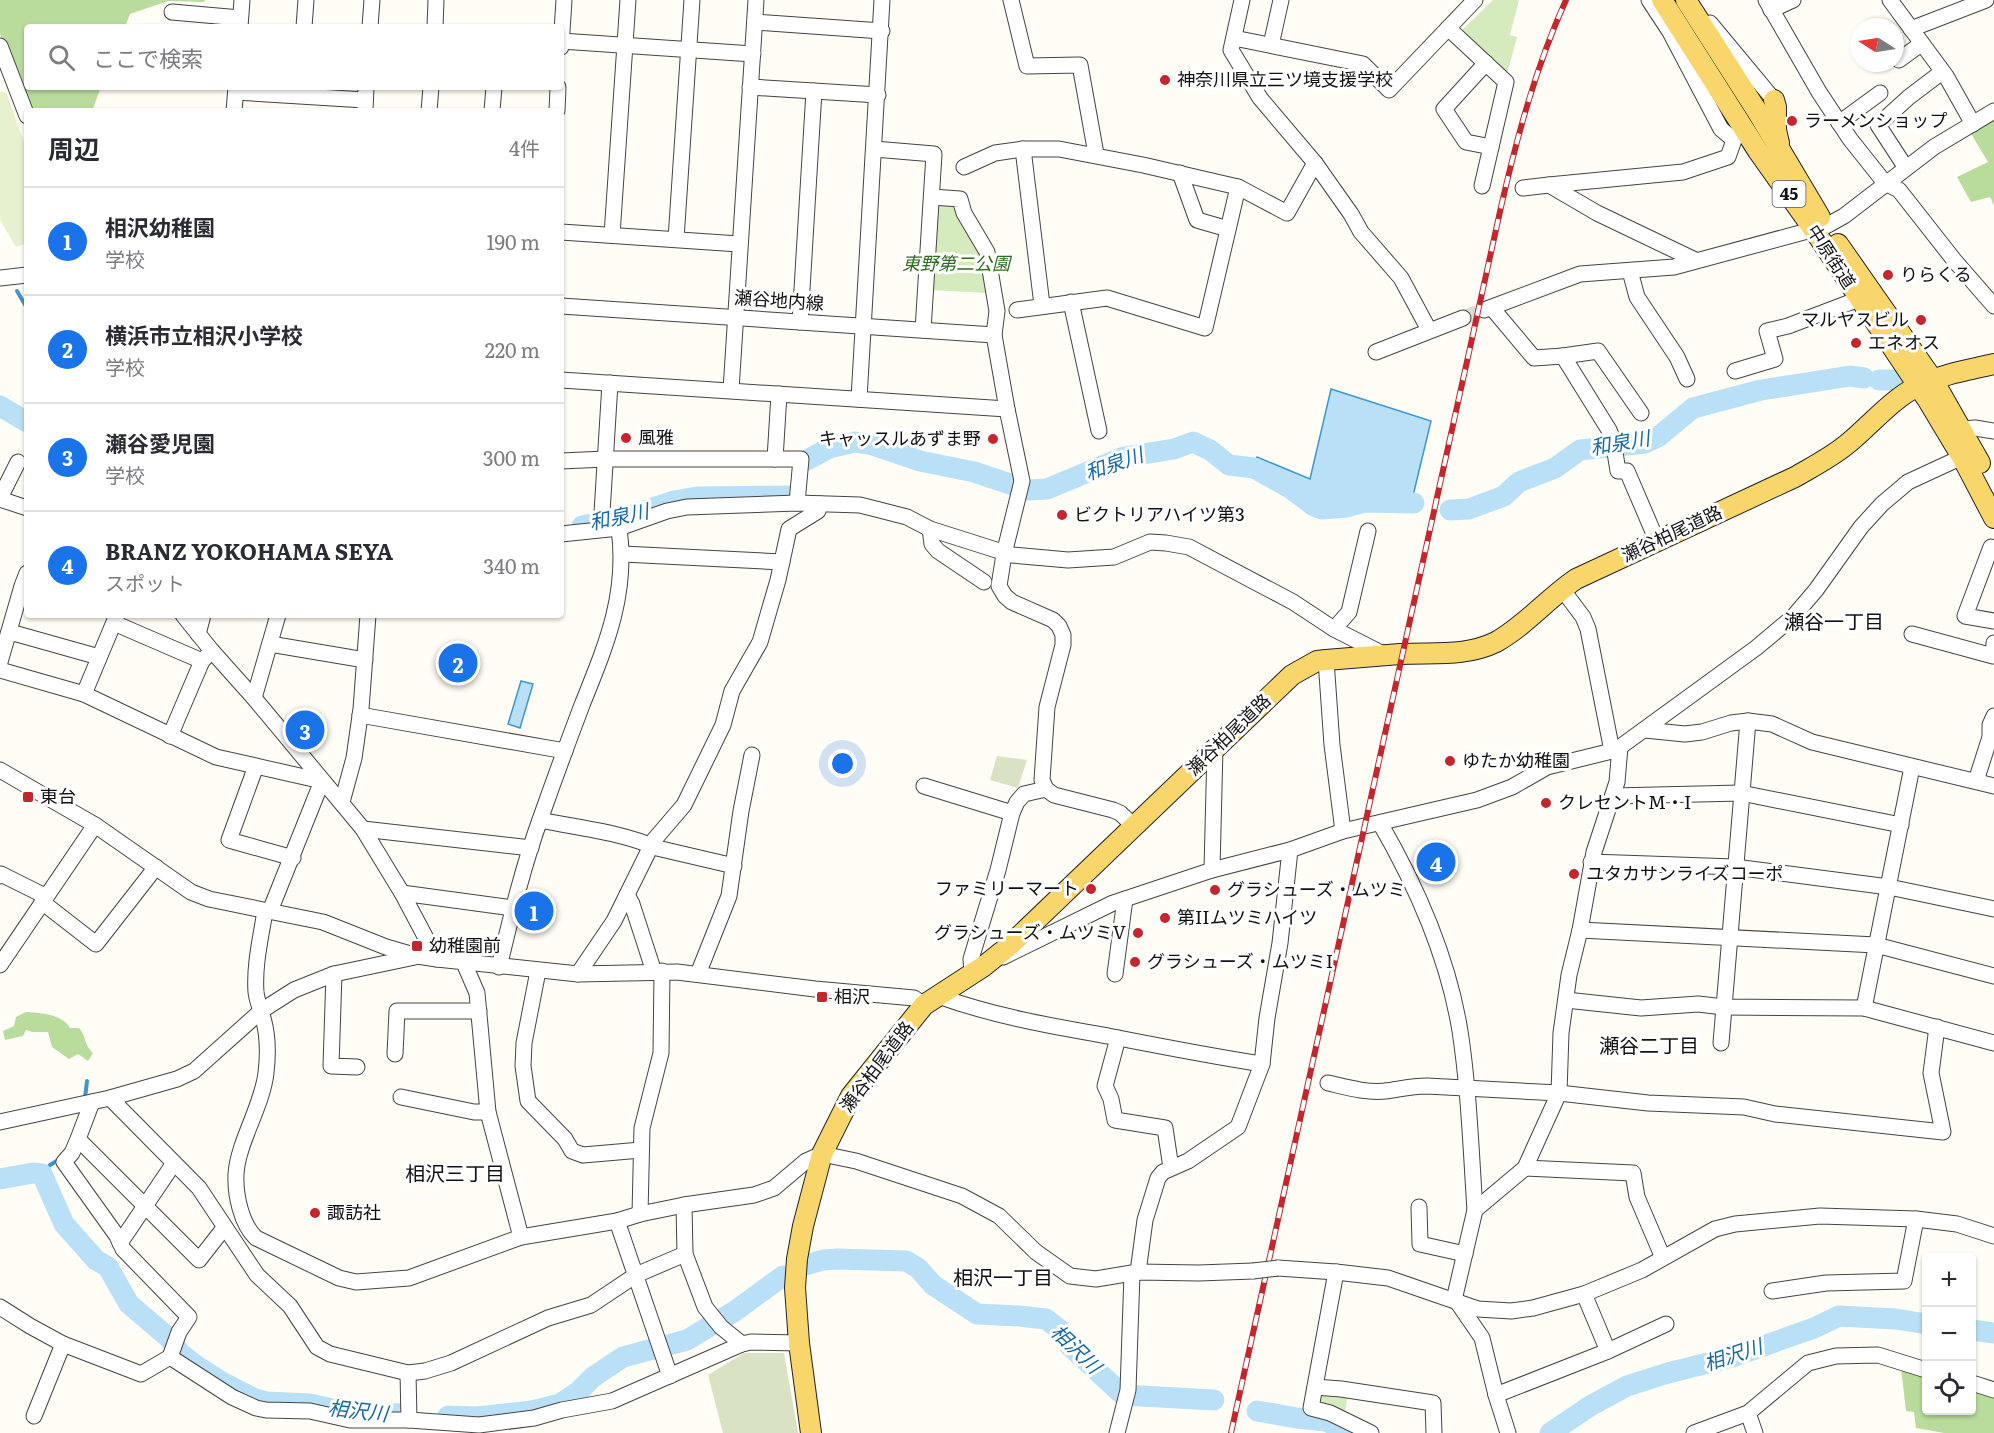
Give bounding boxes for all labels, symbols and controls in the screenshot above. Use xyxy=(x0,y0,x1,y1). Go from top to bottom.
north arrow xyxy=(1850,18,1904,72)
search box xyxy=(24,24,564,90)
icon: search xyxy=(45,41,78,74)
text: ここで検索 xyxy=(93,41,203,74)
place label: 神奈川県立三ツ境支援学校 xyxy=(1177,65,1393,92)
marker: 神奈川県立三ツ境支援学校 xyxy=(1158,73,1172,87)
place label: ラーメンショップ xyxy=(1804,106,1947,133)
marker: ラーメンショップ xyxy=(1785,114,1799,128)
text: 周辺 xyxy=(48,128,100,167)
text: 4件 xyxy=(509,132,540,162)
road number: 45 xyxy=(1772,181,1806,207)
text: 相沢幼稚園 xyxy=(105,210,215,243)
street label: 中原街道 xyxy=(1801,219,1863,294)
text: 1 xyxy=(63,226,72,256)
text: 190 m xyxy=(486,226,540,256)
text: 学校 xyxy=(105,243,145,273)
park label: 東野第二公園 xyxy=(902,249,1013,276)
place label: りらくる xyxy=(1900,260,1972,287)
marker: りらくる xyxy=(1881,268,1895,282)
street label: 瀬谷地内線 xyxy=(733,283,825,316)
place label: マルヤスビル xyxy=(1801,305,1909,332)
marker: マルヤスビル xyxy=(1914,313,1928,327)
text: 横浜市立相沢小学校 xyxy=(105,318,303,351)
place label: エネオス xyxy=(1868,328,1940,355)
text: 2 xyxy=(62,334,73,364)
text: 220 m xyxy=(485,334,540,364)
marker: エネオス xyxy=(1849,336,1863,350)
text: 学校 xyxy=(105,351,145,381)
water label: 和泉川 xyxy=(1588,421,1654,461)
place label: 風雅 xyxy=(638,423,674,450)
place label: キャッスルあずま野 xyxy=(819,424,981,451)
text: 瀬谷愛児園 xyxy=(105,426,215,459)
marker: 風雅 xyxy=(619,431,633,445)
marker: キャッスルあずま野 xyxy=(986,432,1000,446)
water label: 和泉川 xyxy=(1080,438,1148,486)
text: 3 xyxy=(62,442,73,472)
text: 300 m xyxy=(483,442,540,472)
text: 学校 xyxy=(105,459,145,489)
water label: 和泉川 xyxy=(586,494,653,536)
street label: 瀬谷柏尾道路 xyxy=(1617,498,1726,568)
place label: ビクトリアハイツ第3 xyxy=(1074,500,1245,527)
marker: ビクトリアハイツ第3 xyxy=(1055,508,1069,522)
text: BRANZ YOKOHAMA SEYA xyxy=(105,534,393,567)
text: 4 xyxy=(61,550,74,580)
text: 340 m xyxy=(483,550,540,580)
text: スポット xyxy=(105,567,185,597)
district label: 瀬谷一丁目 xyxy=(1784,605,1884,635)
pin: 2 xyxy=(438,640,478,686)
street label: 瀬谷柏尾道路 xyxy=(1180,687,1276,781)
pin: 3 xyxy=(286,708,324,752)
place label: ゆたか幼稚園 xyxy=(1462,746,1570,773)
your location xyxy=(828,749,857,778)
marker: ゆたか幼稚園 xyxy=(1443,754,1457,768)
place label: 東台 xyxy=(40,782,76,809)
place label: クレセントM・I xyxy=(1558,788,1691,815)
marker: 東台 xyxy=(21,790,35,804)
marker: クレセントM・I xyxy=(1539,796,1553,810)
pin: 4 xyxy=(1416,840,1456,884)
place label: ユタカサンライズコーポ xyxy=(1586,859,1783,886)
marker: ユタカサンライズコーポ xyxy=(1567,867,1581,881)
place label: ファミリーマート xyxy=(935,874,1079,901)
place label: グラシューズ・ムツミ xyxy=(1227,875,1406,902)
marker: ファミリーマート xyxy=(1084,882,1098,896)
marker: グラシューズ・ムツミ xyxy=(1208,883,1222,897)
pin: 1 xyxy=(514,888,554,934)
place label: 第IIムツミハイツ xyxy=(1177,903,1317,930)
marker: 第IIムツミハイツ xyxy=(1158,911,1172,925)
place label: グラシューズ・ムツミV xyxy=(934,918,1126,945)
marker: グラシューズ・ムツミV xyxy=(1131,926,1145,940)
place label: 幼稚園前 xyxy=(429,931,501,958)
marker: 幼稚園前 xyxy=(410,939,424,953)
place label: グラシューズ・ムツミI xyxy=(1147,947,1333,974)
marker: グラシューズ・ムツミI xyxy=(1128,955,1142,969)
place label: 相沢 xyxy=(834,982,870,1009)
marker: 相沢 xyxy=(815,990,829,1004)
street label: 瀬谷柏尾道路 xyxy=(833,1015,919,1117)
district label: 瀬谷二丁目 xyxy=(1599,1029,1699,1059)
district label: 相沢三丁目 xyxy=(405,1157,505,1187)
place label: 諏訪社 xyxy=(327,1198,381,1225)
marker: 諏訪社 xyxy=(308,1206,322,1220)
map controls xyxy=(1922,1253,1976,1415)
button: + xyxy=(1922,1253,1976,1307)
district label: 相沢一丁目 xyxy=(953,1261,1053,1291)
button: − xyxy=(1922,1307,1976,1361)
water label: 相沢川 xyxy=(1045,1316,1111,1381)
water label: 相沢川 xyxy=(1699,1329,1767,1377)
button: locate xyxy=(1922,1361,1976,1415)
water label: 相沢川 xyxy=(327,1391,392,1427)

